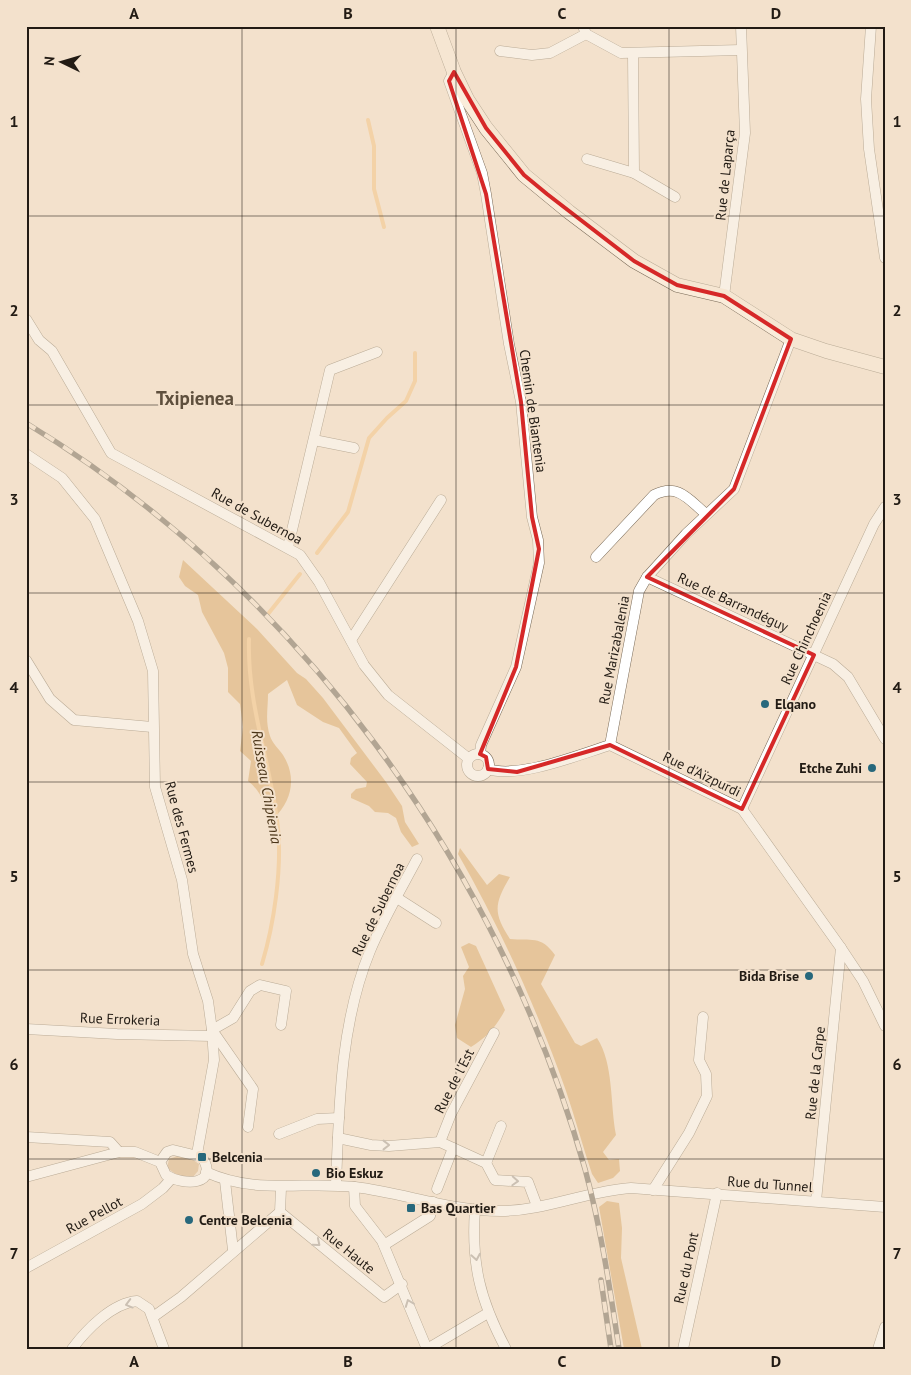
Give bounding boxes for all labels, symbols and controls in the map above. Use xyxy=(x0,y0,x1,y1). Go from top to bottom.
text: A xyxy=(129,3,139,23)
text: B xyxy=(343,3,353,23)
text: C xyxy=(558,3,567,23)
text: D xyxy=(771,3,781,23)
north arrow xyxy=(38,38,88,88)
text: N xyxy=(40,55,58,66)
text: 1 xyxy=(9,111,19,131)
text: 1 xyxy=(892,111,902,131)
street label: Rue de Laparça xyxy=(711,129,739,221)
text: 2 xyxy=(9,300,19,320)
text: 2 xyxy=(892,300,902,320)
street label: Chemin de Biantenia xyxy=(515,348,551,474)
district label: Txipienea xyxy=(156,386,234,410)
street label: Rue de Subernoa xyxy=(208,484,306,548)
text: 3 xyxy=(9,489,19,509)
text: 3 xyxy=(892,489,902,509)
street label: Rue de Barrandéguy xyxy=(675,568,792,636)
street label: Rue Chinchoenia xyxy=(777,589,835,687)
street label: Rue Marizabalenia xyxy=(595,594,633,706)
text: 4 xyxy=(9,677,19,697)
text: 4 xyxy=(892,677,902,697)
place label: Elqano xyxy=(775,695,817,713)
marker: Elqano xyxy=(759,698,771,710)
water label: Ruisseau Chipienia xyxy=(248,729,286,846)
street label: Rue d'Aïzpurdi xyxy=(660,747,744,801)
place label: Etche Zuhi xyxy=(799,759,862,777)
marker: Etche Zuhi xyxy=(866,762,878,774)
street label: Rue des Fermes xyxy=(161,779,203,875)
street label: Rue de Subernoa xyxy=(348,859,408,959)
text: 5 xyxy=(9,866,19,886)
text: 5 xyxy=(892,866,902,886)
place label: Bida Brise xyxy=(739,967,799,985)
marker: Bida Brise xyxy=(803,970,815,982)
street label: Rue Errokeria xyxy=(80,1009,160,1029)
street label: Rue de la Carpe xyxy=(801,1025,829,1121)
street label: Rue de l'Est xyxy=(430,1045,478,1116)
text: 6 xyxy=(9,1054,19,1074)
text: 6 xyxy=(892,1054,902,1074)
one-way arrow xyxy=(382,1140,390,1150)
place label: Belcenia xyxy=(212,1148,263,1166)
marker: Belcenia xyxy=(196,1151,208,1163)
place label: Bio Eskuz xyxy=(326,1164,383,1182)
marker: Bio Eskuz xyxy=(310,1167,322,1179)
street label: Rue du Tunnel xyxy=(727,1172,813,1196)
one-way arrow xyxy=(512,1175,520,1186)
street label: Rue Pellot xyxy=(63,1192,125,1238)
place label: Bas Quartier xyxy=(421,1199,495,1217)
marker: Bas Quartier xyxy=(405,1202,417,1214)
place label: Centre Belcenia xyxy=(199,1211,292,1229)
marker: Centre Belcenia xyxy=(183,1214,195,1226)
street label: Rue Haute xyxy=(319,1224,379,1278)
street label: Rue du Pont xyxy=(670,1230,702,1305)
one-way arrow xyxy=(311,1238,320,1246)
text: 7 xyxy=(9,1243,19,1263)
text: 7 xyxy=(892,1243,902,1263)
one-way arrow xyxy=(470,1253,480,1262)
one-way arrow xyxy=(125,1298,133,1308)
one-way arrow xyxy=(405,1299,415,1308)
text: A xyxy=(129,1351,139,1371)
text: B xyxy=(343,1351,353,1371)
text: C xyxy=(558,1351,567,1371)
text: D xyxy=(771,1351,781,1371)

